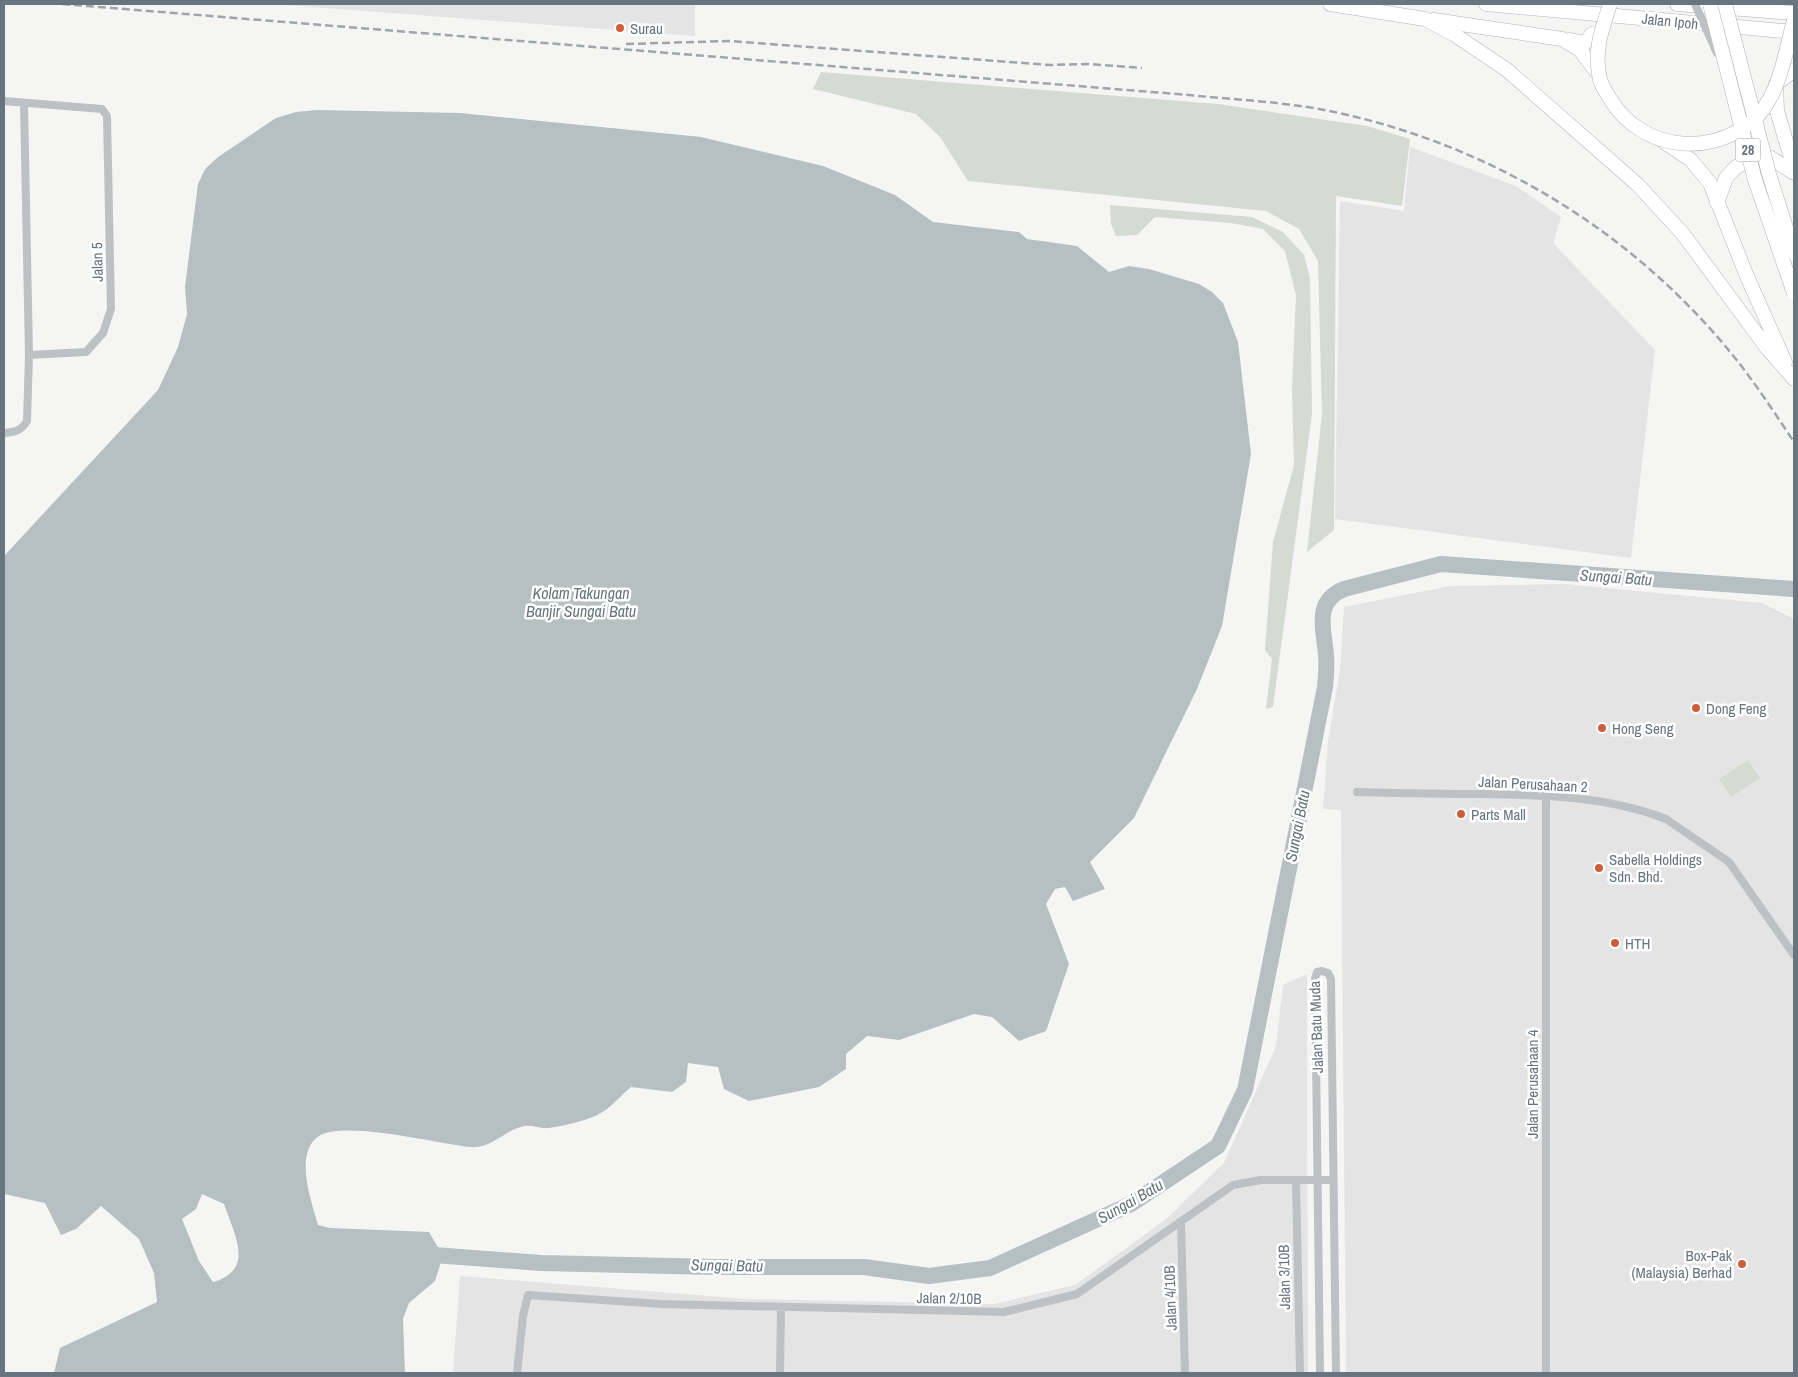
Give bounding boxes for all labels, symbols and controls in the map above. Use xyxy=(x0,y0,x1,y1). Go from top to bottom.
street label: Jalan Ipoh xyxy=(1641,8,1699,34)
place label: Surau xyxy=(630,18,663,39)
marker: Surau xyxy=(614,22,626,34)
road number: 28 xyxy=(1736,138,1760,162)
street label: Jalan 5 xyxy=(86,242,108,282)
water label: Sungai Batu xyxy=(1579,564,1653,590)
water label: Kolam Takungan Banjir Sungai Batu xyxy=(526,582,636,622)
place label: Dong Feng xyxy=(1706,698,1766,719)
marker: Dong Feng xyxy=(1690,702,1702,714)
place label: Hong Seng xyxy=(1612,718,1674,739)
marker: Hong Seng xyxy=(1596,722,1608,734)
street label: Jalan Perusahaan 2 xyxy=(1478,771,1588,797)
water label: Sungai Batu xyxy=(1279,788,1315,864)
place label: Parts Mall xyxy=(1471,804,1526,825)
marker: Parts Mall xyxy=(1455,808,1467,820)
place label: Sabella Holdings Sdn. Bhd. xyxy=(1609,849,1702,887)
marker: Sabella Holdings Sdn. Bhd. xyxy=(1593,862,1605,874)
place label: HTH xyxy=(1625,933,1650,954)
marker: HTH xyxy=(1609,937,1621,949)
street label: Jalan Batu Muda xyxy=(1304,980,1328,1073)
street label: Jalan Perusahaan 4 xyxy=(1522,1029,1543,1139)
water label: Sungai Batu xyxy=(1093,1173,1167,1229)
street label: Jalan 3/10B xyxy=(1273,1244,1295,1310)
place label: Box-Pak (Malaysia) Berhad xyxy=(1632,1245,1733,1283)
water label: Sungai Batu xyxy=(691,1253,763,1277)
marker: Box-Pak (Malaysia) Berhad xyxy=(1736,1258,1748,1270)
street label: Jalan 4/10B xyxy=(1158,1265,1182,1331)
street label: Jalan 2/10B xyxy=(916,1287,982,1309)

